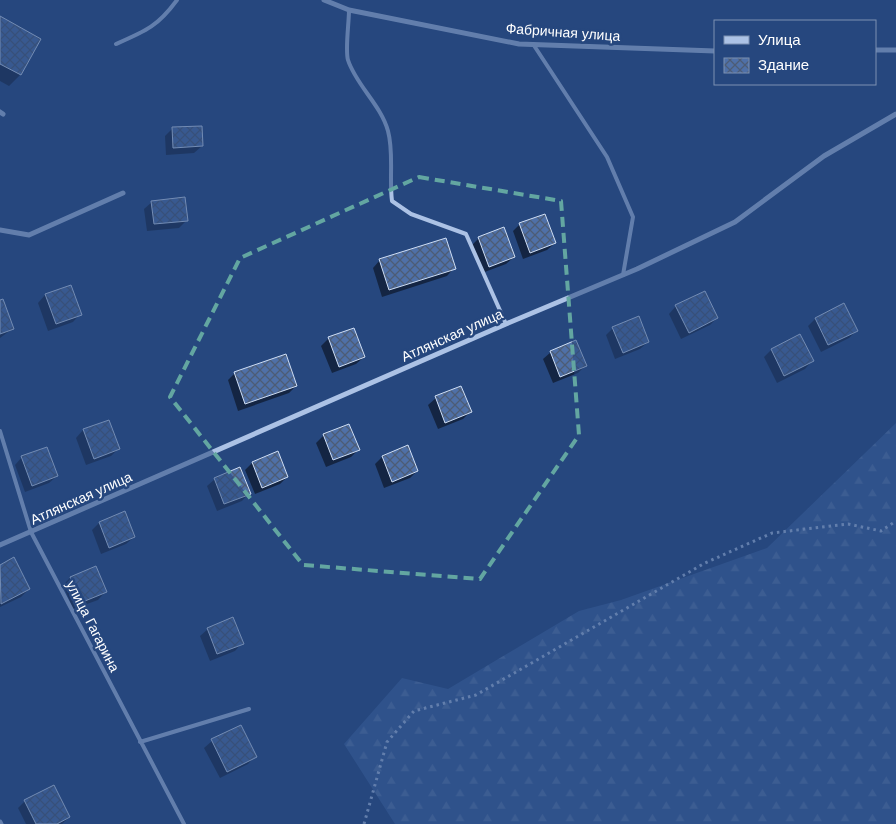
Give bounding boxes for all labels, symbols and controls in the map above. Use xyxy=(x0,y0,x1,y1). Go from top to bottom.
street label: Фабричная улица xyxy=(505,20,621,44)
legend xyxy=(714,20,876,85)
text: Улица xyxy=(758,31,801,48)
text: Здание xyxy=(758,56,809,73)
street label: Атлянская улица xyxy=(399,305,506,365)
street label: Атлянская улица xyxy=(28,468,135,528)
street label: улица Гагарина xyxy=(63,578,123,675)

